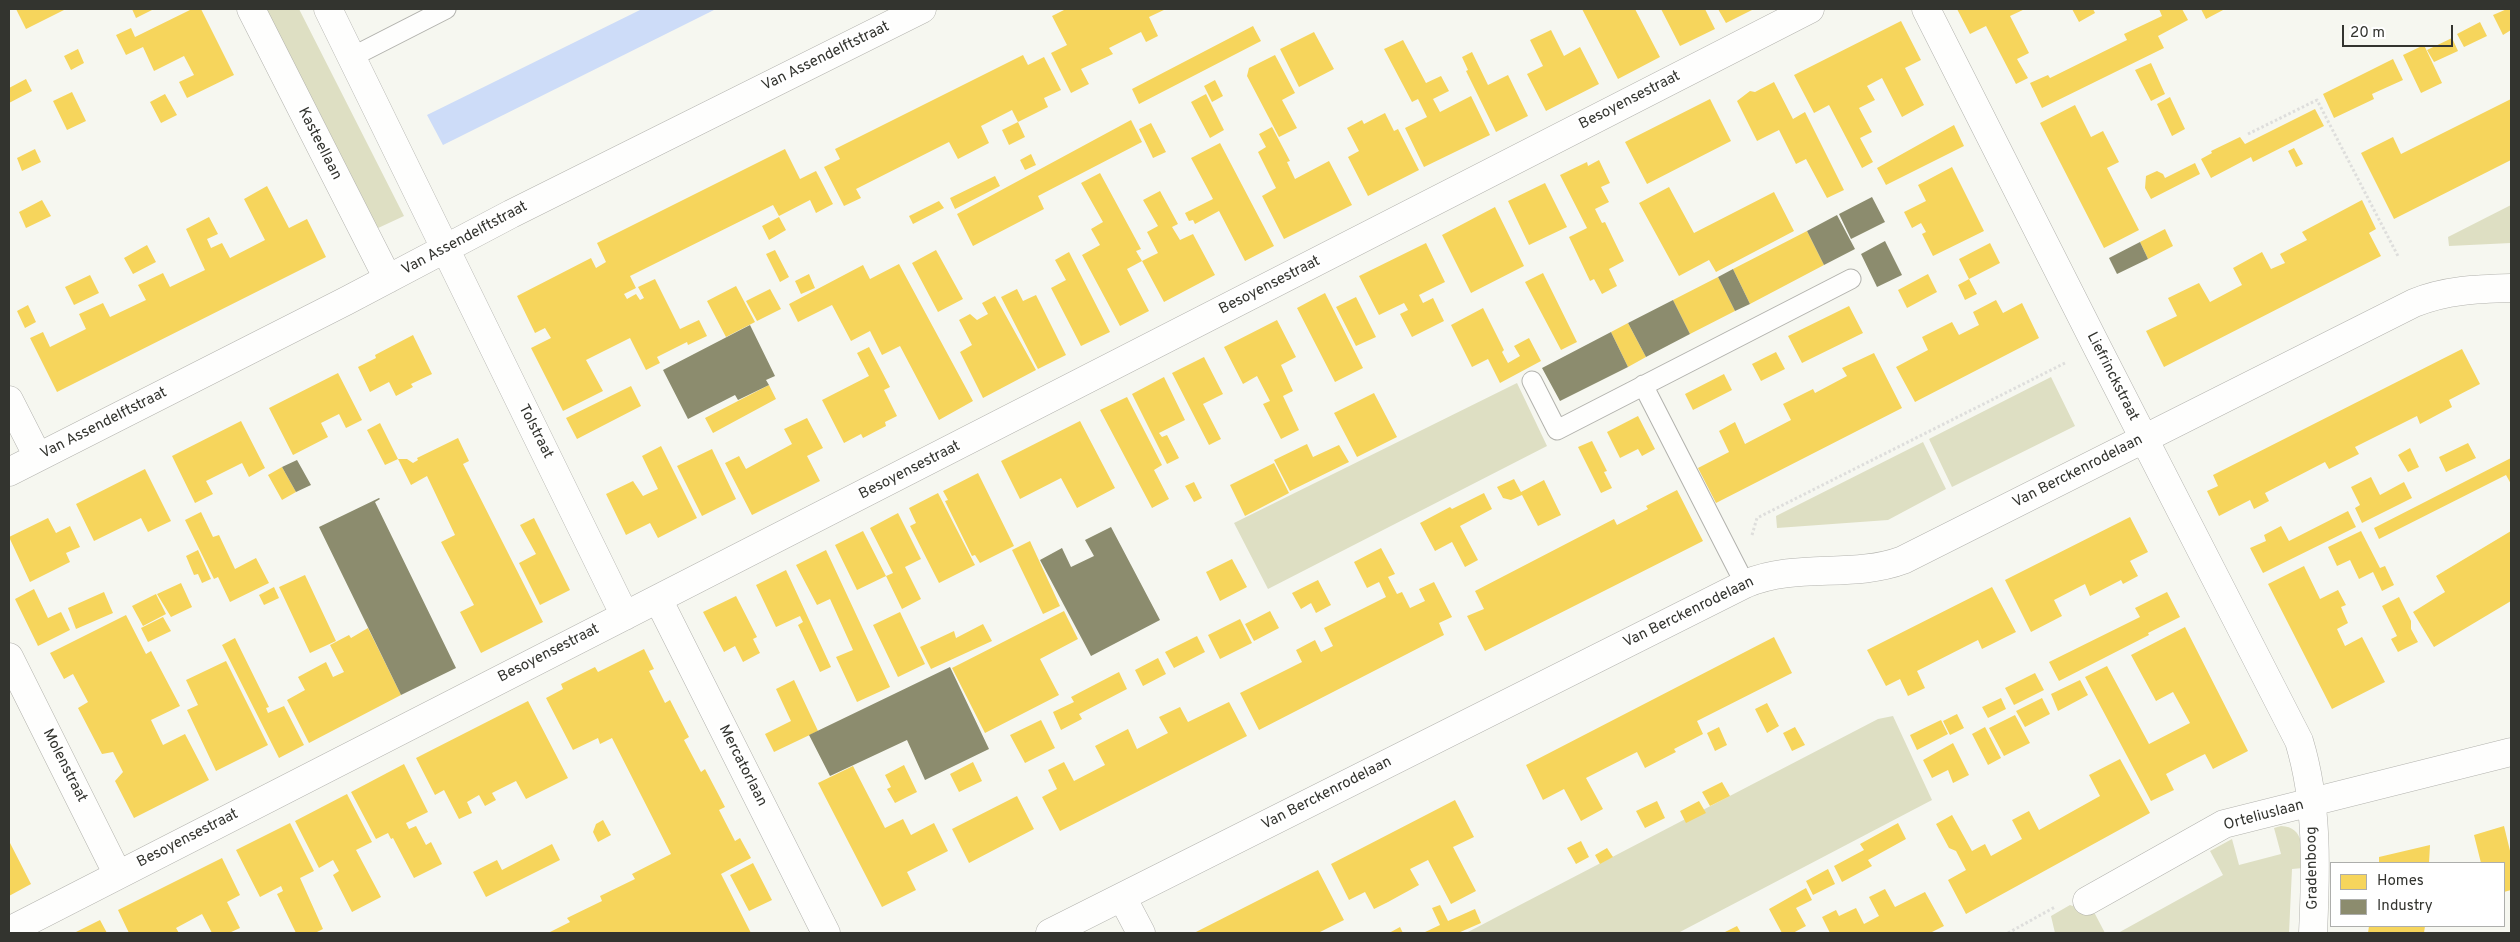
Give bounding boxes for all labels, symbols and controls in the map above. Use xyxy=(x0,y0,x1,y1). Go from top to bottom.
scale bar xyxy=(2345,15,2456,47)
street label: Van Assendelftstraat xyxy=(759,18,893,96)
text: 20 m xyxy=(2350,24,2385,43)
street label: Besoyensestraat xyxy=(1576,68,1684,134)
street label: Kasteellaan xyxy=(293,105,345,183)
street label: Van Assendelftstraat xyxy=(399,198,531,280)
street label: Besoyensestraat xyxy=(1216,253,1324,319)
street label: Liefrinckstraat xyxy=(2082,330,2142,424)
street label: Van Assendelftstraat xyxy=(38,384,170,464)
street label: Tolstraat xyxy=(514,402,556,462)
street label: Van Berckenrodelaan xyxy=(2010,431,2146,513)
street label: Besoyensestraat xyxy=(856,438,964,504)
street label: Van Berckenrodelaan xyxy=(1621,573,1757,653)
street label: Besoyensestraat xyxy=(495,621,603,687)
street label: Mercatorlaan xyxy=(714,722,770,810)
street label: Molenstraat xyxy=(38,726,90,806)
street label: Van Berckenrodelaan xyxy=(1259,753,1395,835)
street label: Orteliuslaan xyxy=(2222,797,2306,835)
street label: Besoyensestraat xyxy=(134,806,242,872)
street label: Gradenboog xyxy=(2303,826,2323,910)
legend xyxy=(2330,862,2505,927)
text: Homes xyxy=(2377,872,2424,891)
text: Industry xyxy=(2377,897,2433,916)

